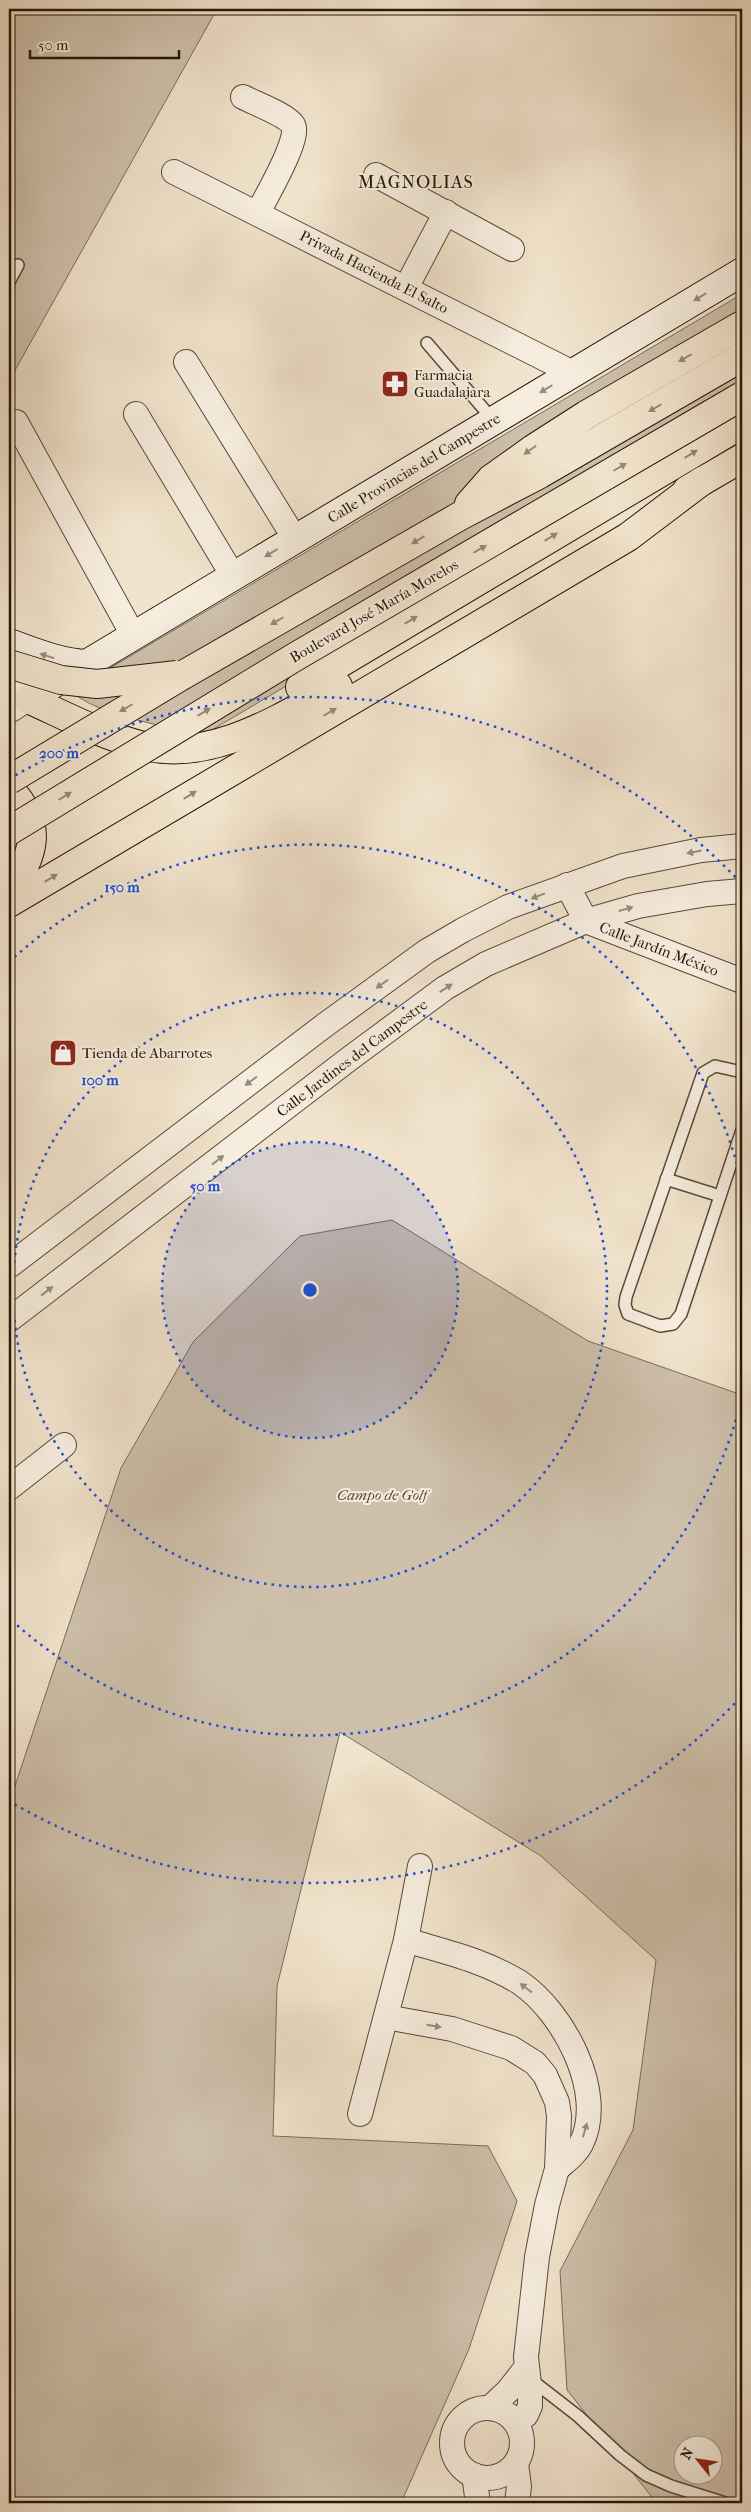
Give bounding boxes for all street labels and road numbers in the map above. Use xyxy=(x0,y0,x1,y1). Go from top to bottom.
street label: Privada Hacienda El Salto xyxy=(297,227,452,318)
street label: Calle Provincias del Campestre xyxy=(324,409,504,527)
street label: Boulevard José María Morelos xyxy=(287,555,462,667)
street label: Calle Jardín México xyxy=(597,918,721,980)
street label: Calle Jardines del Campestre xyxy=(273,995,431,1121)

